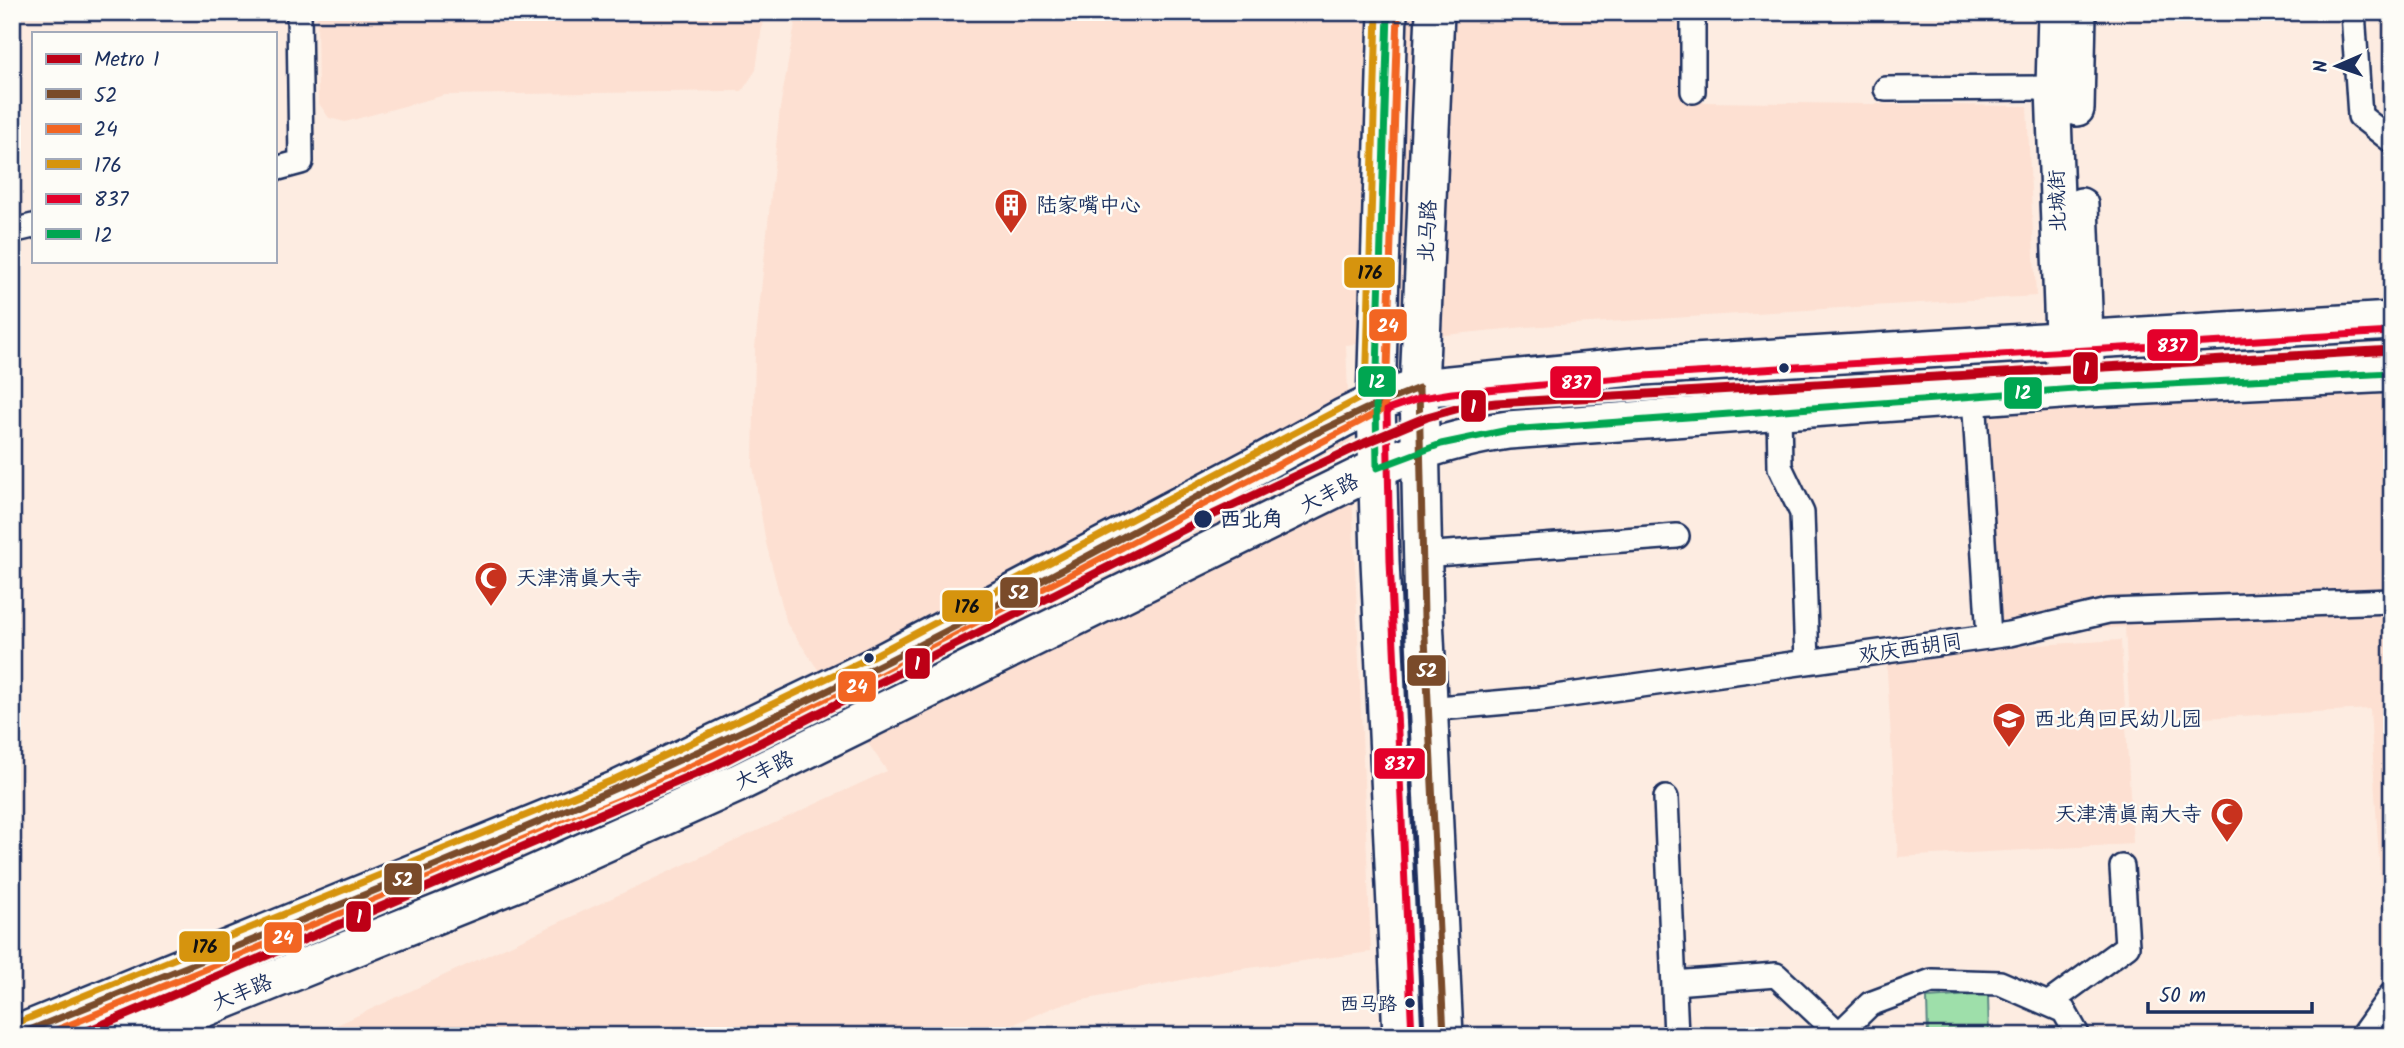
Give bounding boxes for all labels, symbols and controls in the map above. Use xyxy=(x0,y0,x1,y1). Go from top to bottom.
legend xyxy=(32,32,276,262)
north arrow xyxy=(2302,32,2372,102)
text: Metro 1 xyxy=(94,44,160,77)
text: N xyxy=(2307,60,2337,73)
text: 52 xyxy=(94,80,117,113)
text: 24 xyxy=(94,114,118,147)
text: 176 xyxy=(94,150,122,183)
street label: 北城街 xyxy=(2041,169,2076,233)
text: 837 xyxy=(94,184,130,217)
building icon: 陆家嘴中心 xyxy=(992,186,1030,235)
place label: 陆家嘴中心 xyxy=(1036,190,1141,223)
street label: 北马路 xyxy=(1410,199,1447,263)
text: 12 xyxy=(94,220,113,253)
line badge: 176 xyxy=(1343,256,1396,289)
text: 176 xyxy=(1357,259,1383,289)
line badge: 24 xyxy=(1368,308,1408,342)
text: 24 xyxy=(1377,312,1399,342)
line badge: 837 xyxy=(2146,328,2199,362)
text: 837 xyxy=(2157,332,2188,362)
line badge: 1 xyxy=(2072,351,2099,385)
text: 1 xyxy=(2083,355,2089,385)
unlabelled marker xyxy=(1777,361,1791,375)
line badge: 12 xyxy=(1357,365,1397,398)
line badge: 837 xyxy=(1549,365,1602,399)
text: 12 xyxy=(1369,368,1385,398)
text: 837 xyxy=(1561,369,1592,399)
line badge: 12 xyxy=(2003,376,2043,410)
text: 12 xyxy=(2015,379,2031,409)
line badge: 1 xyxy=(1460,389,1487,423)
text: 1 xyxy=(1470,393,1476,423)
street label: 大丰路 xyxy=(1294,465,1365,523)
place label: 西北角 xyxy=(1220,504,1283,537)
marker: 西北角 xyxy=(1192,508,1214,530)
mosque icon: 天津清真大寺 xyxy=(472,559,510,608)
place label: 天津清真大寺 xyxy=(516,563,642,596)
line badge: 52 xyxy=(999,576,1039,609)
text: 52 xyxy=(1008,579,1029,609)
line badge: 176 xyxy=(941,589,994,623)
text: 176 xyxy=(954,593,980,623)
street label: 欢庆西胡同 xyxy=(1856,626,1964,673)
line badge: 1 xyxy=(904,647,931,680)
text: 1 xyxy=(914,650,920,680)
unlabelled marker xyxy=(862,651,876,665)
line badge: 52 xyxy=(1406,654,1447,687)
text: 52 xyxy=(1416,657,1437,687)
line badge: 24 xyxy=(837,670,877,703)
text: 24 xyxy=(846,673,868,703)
school or university icon: 西北角回民幼儿园 xyxy=(1990,700,2028,749)
place label: 西北角回民幼儿园 xyxy=(2034,704,2202,737)
street label: 大丰路 xyxy=(729,743,800,800)
line badge: 837 xyxy=(1373,747,1426,780)
text: 837 xyxy=(1384,750,1415,780)
mosque icon: 天津清真南大寺 xyxy=(2208,795,2246,844)
place label: 天津清真南大寺 xyxy=(2055,799,2202,832)
line badge: 52 xyxy=(383,862,423,896)
text: 52 xyxy=(392,866,413,896)
line badge: 1 xyxy=(345,900,372,933)
text: 1 xyxy=(356,903,362,933)
line badge: 24 xyxy=(263,921,303,954)
text: 24 xyxy=(272,924,294,954)
line badge: 176 xyxy=(178,930,231,963)
text: 176 xyxy=(192,933,218,963)
street label: 大丰路 xyxy=(207,966,278,1020)
scale bar xyxy=(2148,971,2313,1015)
text: 50 m xyxy=(2159,980,2206,1013)
place label: 西马路 xyxy=(1340,990,1397,1020)
marker: 西马路 xyxy=(1403,996,1417,1010)

